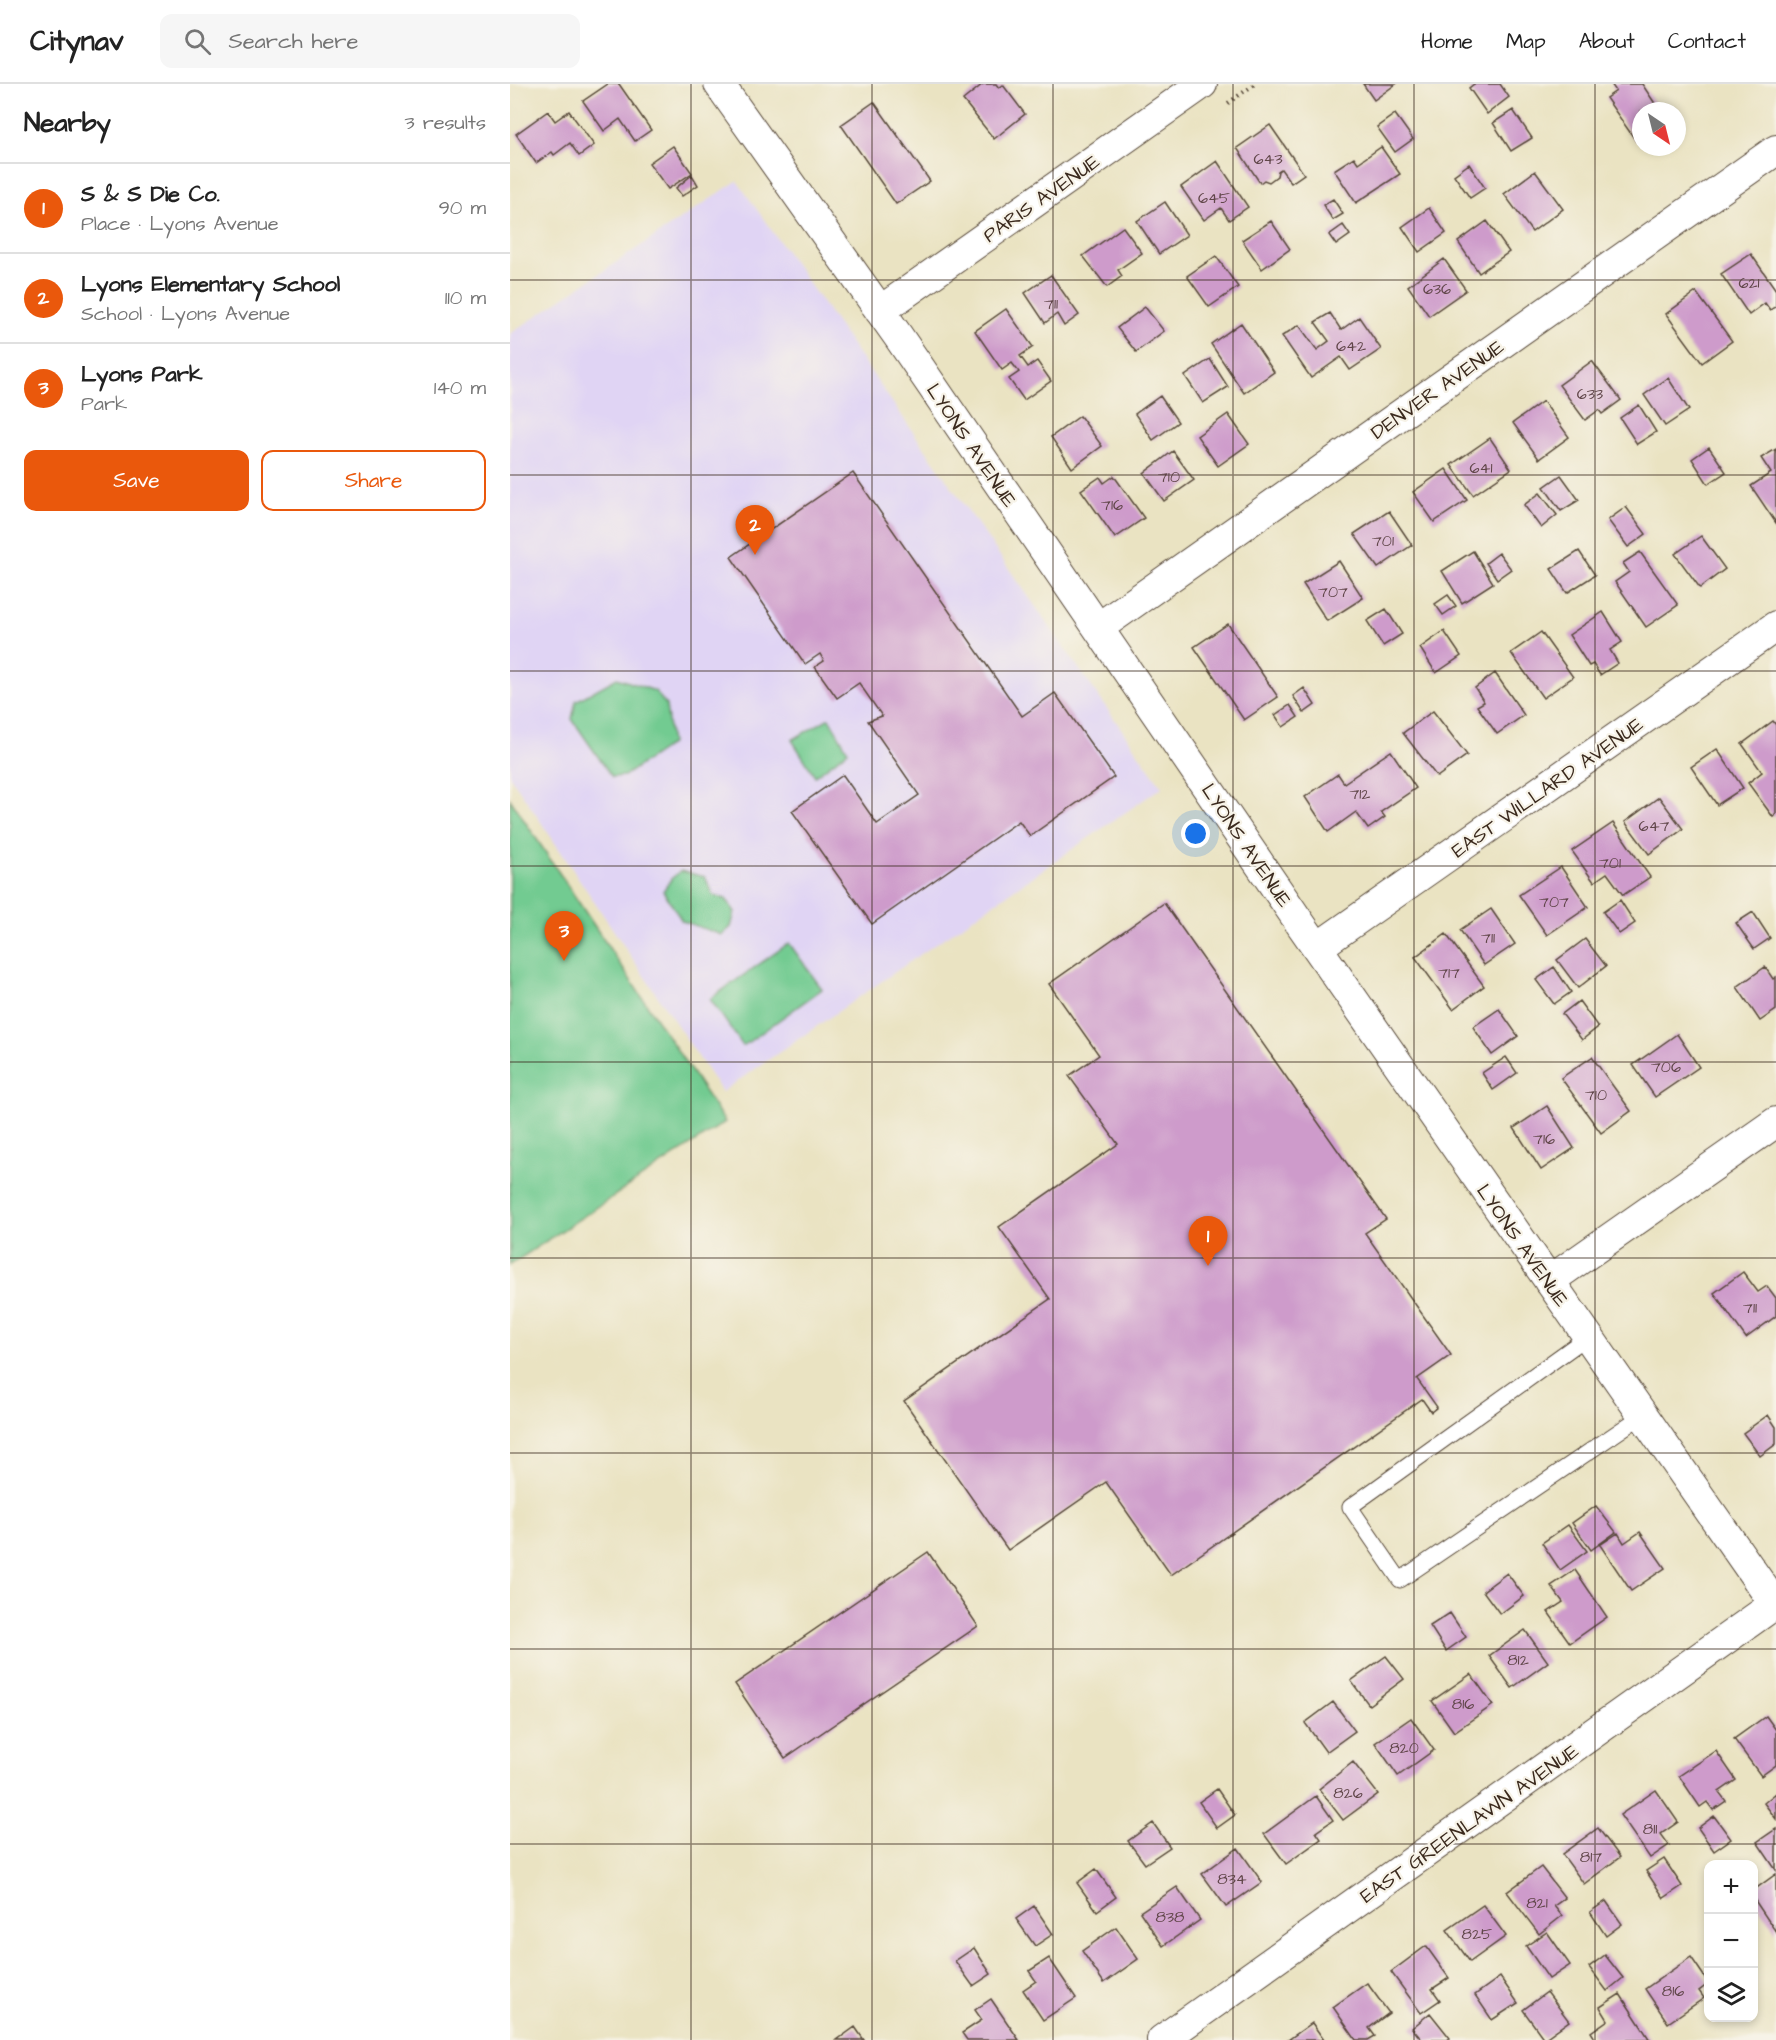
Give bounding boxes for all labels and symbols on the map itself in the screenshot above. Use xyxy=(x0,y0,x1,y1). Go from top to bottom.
north arrow xyxy=(1632,102,1686,156)
street label: PARIS AVENUE xyxy=(978,148,1106,249)
house number: 643 xyxy=(1253,148,1283,170)
house number: 645 xyxy=(1198,187,1231,209)
house number: 621 xyxy=(1738,272,1760,294)
house number: 636 xyxy=(1423,278,1451,300)
house number: 711 xyxy=(1044,293,1058,315)
street label: DENVER AVENUE xyxy=(1365,333,1510,446)
house number: 642 xyxy=(1336,335,1366,357)
street label: LYONS AVENUE xyxy=(919,378,1023,513)
house number: 633 xyxy=(1577,383,1603,405)
house number: 641 xyxy=(1470,457,1492,479)
house number: 710 xyxy=(1158,466,1180,488)
house number: 716 xyxy=(1101,494,1123,516)
pin: 2 xyxy=(736,506,774,555)
house number: 701 xyxy=(1372,530,1394,552)
house number: 707 xyxy=(1318,581,1348,603)
street label: EAST WILLARD AVENUE xyxy=(1446,711,1649,865)
street label: LYONS AVENUE xyxy=(1194,778,1298,913)
house number: 712 xyxy=(1349,783,1371,805)
house number: 647 xyxy=(1639,815,1670,837)
your location xyxy=(1181,819,1210,848)
house number: 701 xyxy=(1599,852,1621,874)
house number: 707 xyxy=(1539,891,1569,913)
pin: 3 xyxy=(544,912,584,961)
house number: 711 xyxy=(1481,927,1495,949)
house number: 717 xyxy=(1438,962,1460,984)
house number: 706 xyxy=(1651,1056,1681,1078)
house number: 710 xyxy=(1585,1084,1607,1106)
house number: 716 xyxy=(1533,1128,1555,1150)
street label: LYONS AVENUE xyxy=(1469,1179,1575,1313)
pin: 1 xyxy=(1188,1216,1228,1266)
house number: 711 xyxy=(1743,1297,1757,1319)
house number: 812 xyxy=(1507,1649,1529,1671)
house number: 816 xyxy=(1452,1693,1474,1715)
street label: EAST GREENLAWN AVENUE xyxy=(1355,1737,1585,1910)
house number: 820 xyxy=(1389,1737,1419,1759)
house number: 826 xyxy=(1333,1782,1363,1804)
house number: 811 xyxy=(1643,1818,1657,1840)
house number: 817 xyxy=(1580,1846,1602,1868)
house number: 834 xyxy=(1217,1868,1247,1890)
house number: 821 xyxy=(1526,1892,1548,1914)
house number: 838 xyxy=(1156,1906,1184,1928)
house number: 825 xyxy=(1462,1923,1493,1945)
house number: 816 xyxy=(1662,1980,1684,2002)

